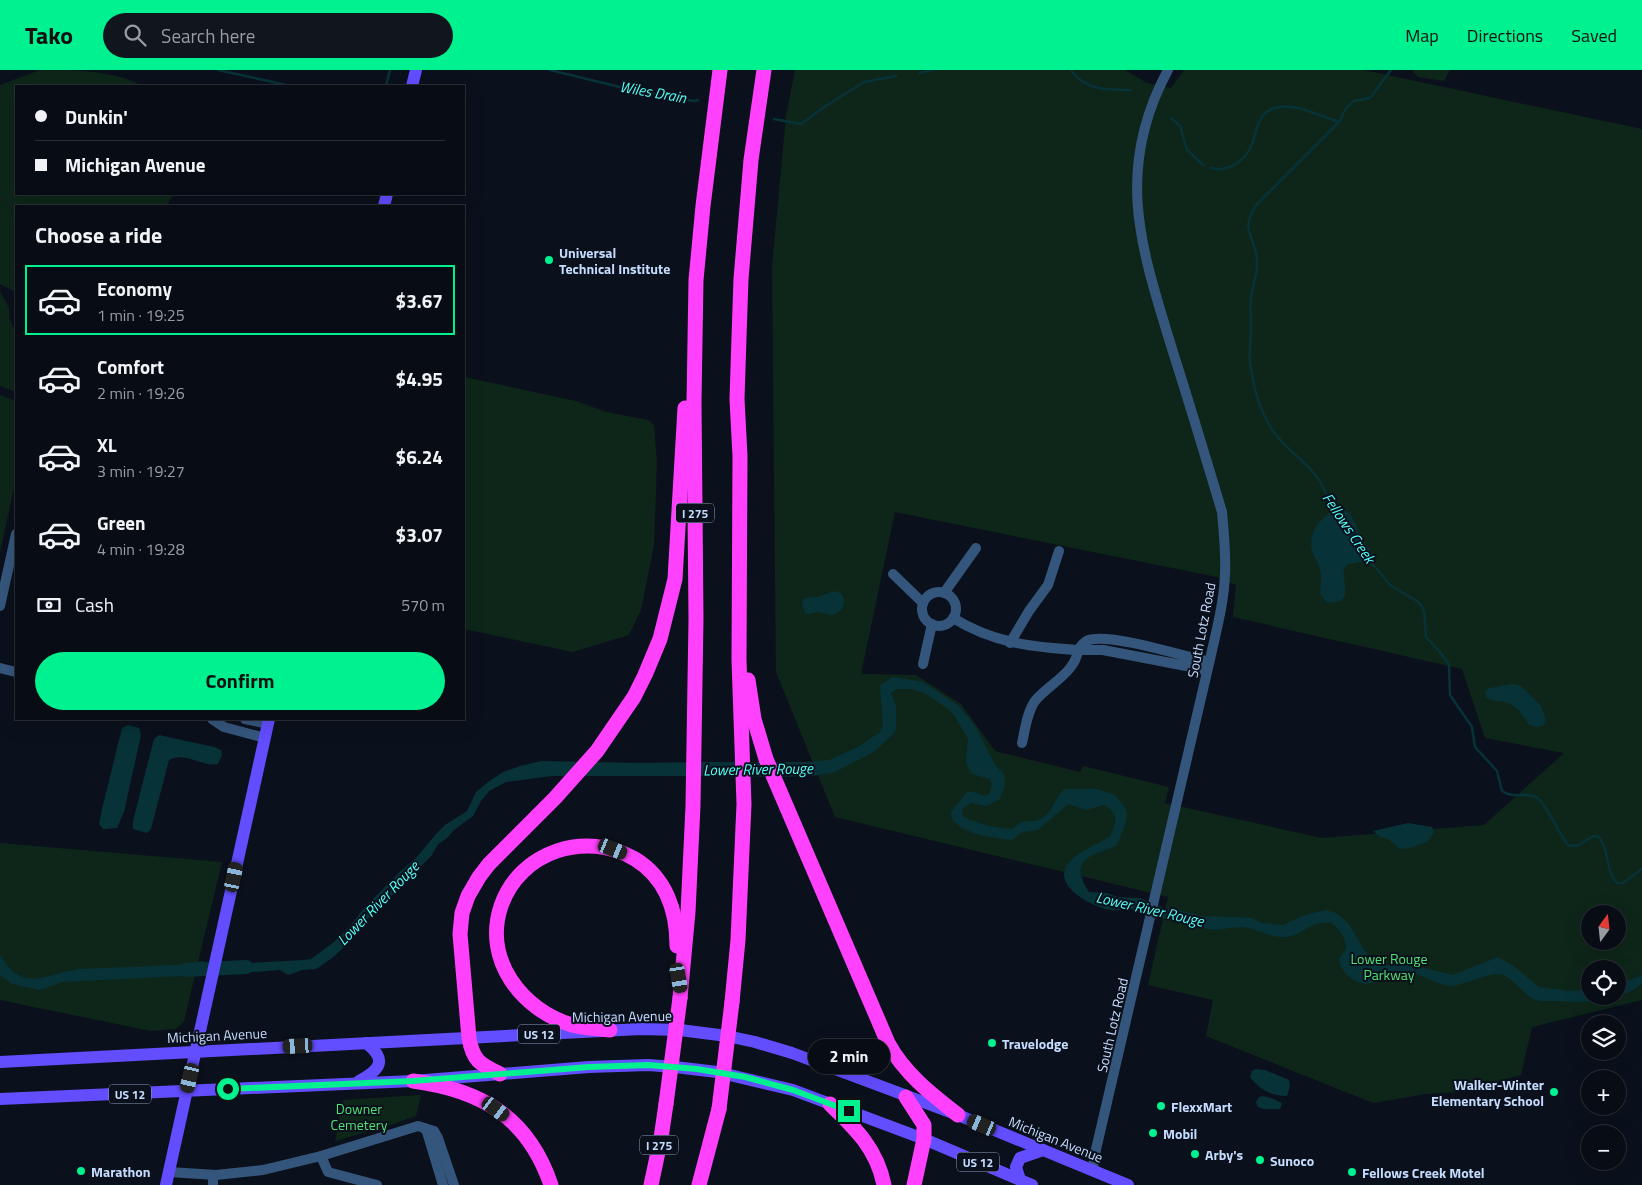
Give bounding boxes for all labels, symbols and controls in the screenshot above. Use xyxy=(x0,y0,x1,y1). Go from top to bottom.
search box xyxy=(103,13,453,58)
text: Tako xyxy=(25,17,73,53)
icon: search xyxy=(121,21,149,49)
text: Search here xyxy=(161,21,255,50)
text: Map xyxy=(1405,22,1439,49)
text: Directions xyxy=(1467,22,1543,49)
text: Saved xyxy=(1571,22,1617,49)
water label: Wiles Drain xyxy=(618,75,689,109)
text: Dunkin' xyxy=(65,102,128,131)
text: Michigan Avenue xyxy=(65,150,206,179)
text: Choose a ride xyxy=(35,218,162,252)
place label: Universal Technical Institute xyxy=(559,242,670,279)
marker: Universal Technical Institute xyxy=(543,254,555,266)
text: Economy xyxy=(97,274,172,303)
icon: car xyxy=(37,278,82,323)
text: $3.67 xyxy=(396,286,443,315)
text: 1 min · 19:25 xyxy=(97,303,185,327)
text: Comfort xyxy=(97,352,164,381)
icon: car xyxy=(37,356,82,401)
text: $4.95 xyxy=(396,364,443,393)
text: 2 min · 19:26 xyxy=(97,381,185,405)
text: XL xyxy=(97,430,117,459)
icon: car xyxy=(37,434,82,479)
text: $6.24 xyxy=(396,442,443,471)
text: 3 min · 19:27 xyxy=(97,459,185,483)
water label: Fellows Creek xyxy=(1317,488,1382,570)
road number: I 275 xyxy=(676,503,714,522)
text: Green xyxy=(97,508,146,537)
icon: car xyxy=(37,512,82,557)
text: $3.07 xyxy=(396,520,443,549)
text: 4 min · 19:28 xyxy=(97,537,185,561)
street label: South Lotz Road xyxy=(1181,581,1221,679)
text: Cash xyxy=(75,590,114,619)
icon: cash xyxy=(35,591,63,619)
text: 570 m xyxy=(401,593,445,617)
button: Confirm xyxy=(35,652,445,710)
water label: Lower River Rouge xyxy=(703,757,814,781)
car xyxy=(596,836,629,862)
water label: Lower River Rouge xyxy=(332,855,425,950)
car xyxy=(223,861,244,893)
water label: Lower River Rouge xyxy=(1094,885,1207,933)
north arrow xyxy=(1581,905,1626,950)
map controls xyxy=(1581,905,1626,1170)
park label: Lower Rouge Parkway xyxy=(1350,948,1428,985)
button: locate xyxy=(1581,960,1626,1005)
car xyxy=(669,962,688,994)
street label: South Lotz Road xyxy=(1091,976,1133,1074)
street label: Michigan Avenue xyxy=(572,1005,672,1027)
button: layers xyxy=(1581,1015,1626,1060)
street label: Michigan Avenue xyxy=(166,1022,268,1048)
road number: US 12 xyxy=(518,1024,560,1044)
place label: Travelodge xyxy=(1002,1033,1068,1054)
marker: Travelodge xyxy=(986,1037,998,1049)
car xyxy=(282,1038,313,1054)
callout: 2 min xyxy=(808,1038,890,1074)
text: 2 min xyxy=(830,1044,868,1068)
car xyxy=(179,1062,200,1094)
button: + xyxy=(1581,1070,1626,1115)
place label: Walker-Winter Elementary School xyxy=(1431,1074,1544,1111)
route start xyxy=(217,1078,239,1100)
road number: US 12 xyxy=(109,1084,151,1104)
marker: Walker-Winter Elementary School xyxy=(1548,1086,1560,1098)
car xyxy=(479,1094,512,1124)
place label: FlexxMart xyxy=(1171,1096,1232,1117)
park label: Downer Cemetery xyxy=(331,1098,388,1135)
route end xyxy=(838,1100,860,1122)
marker: FlexxMart xyxy=(1155,1100,1167,1112)
street label: Michigan Avenue xyxy=(1006,1111,1106,1167)
car xyxy=(965,1112,998,1138)
place label: Mobil xyxy=(1163,1123,1197,1144)
button: − xyxy=(1581,1125,1626,1170)
marker: Mobil xyxy=(1147,1127,1159,1139)
road number: I 275 xyxy=(640,1136,678,1154)
place label: Arby's xyxy=(1205,1144,1243,1165)
marker: Arby's xyxy=(1189,1148,1201,1160)
place label: Sunoco xyxy=(1270,1150,1314,1171)
road number: US 12 xyxy=(957,1152,999,1172)
marker: Sunoco xyxy=(1254,1154,1266,1166)
place label: Marathon xyxy=(91,1161,151,1182)
place label: Fellows Creek Motel xyxy=(1362,1162,1485,1183)
marker: Marathon xyxy=(75,1165,87,1177)
marker: Fellows Creek Motel xyxy=(1346,1166,1358,1178)

